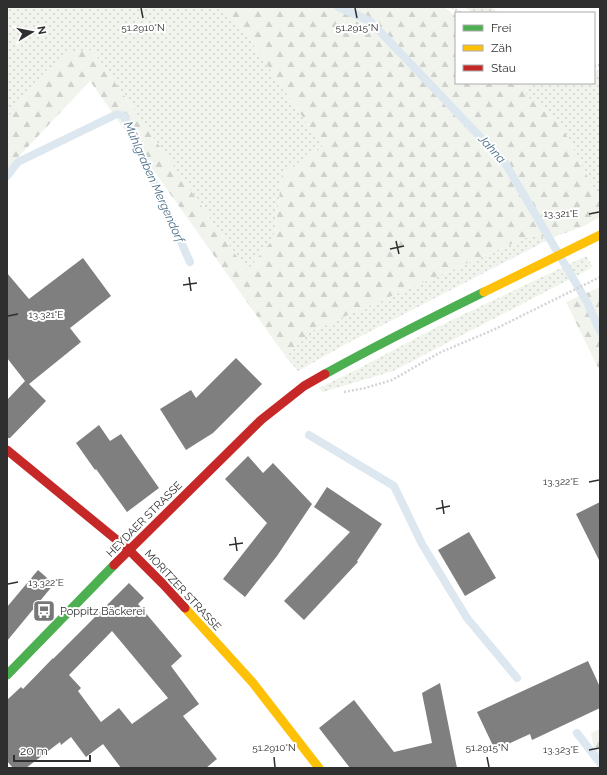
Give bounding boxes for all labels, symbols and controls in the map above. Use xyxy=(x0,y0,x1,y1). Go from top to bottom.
north arrow xyxy=(12,12,52,52)
legend xyxy=(455,12,595,84)
text: Frei xyxy=(491,21,511,35)
text: 51.2910°N xyxy=(121,22,165,33)
text: 51.2915°N xyxy=(336,22,378,33)
text: N xyxy=(34,25,48,36)
text: Zäh xyxy=(491,41,512,55)
text: Stau xyxy=(491,61,516,75)
water label: Mühlgraben Mergendorf xyxy=(121,119,188,247)
water label: Jahna xyxy=(475,131,508,166)
text: 13.321°E xyxy=(544,208,578,219)
text: 13.321°E xyxy=(29,309,63,320)
text: 13.322°E xyxy=(543,476,579,487)
street label: HEYDAER STRASSE xyxy=(104,479,185,560)
street label: MORITZER STRASSE xyxy=(142,547,224,634)
text: 13.322°E xyxy=(28,577,64,588)
bus stop icon: Poppitz Bäckerei xyxy=(31,598,57,624)
place label: Poppitz Bäckerei xyxy=(60,605,145,618)
scale bar xyxy=(14,737,90,763)
text: 51.2910°N xyxy=(252,742,296,753)
text: 51.2915°N xyxy=(466,742,508,753)
text: 20 m xyxy=(20,744,48,758)
text: 13.323°E xyxy=(543,744,579,755)

